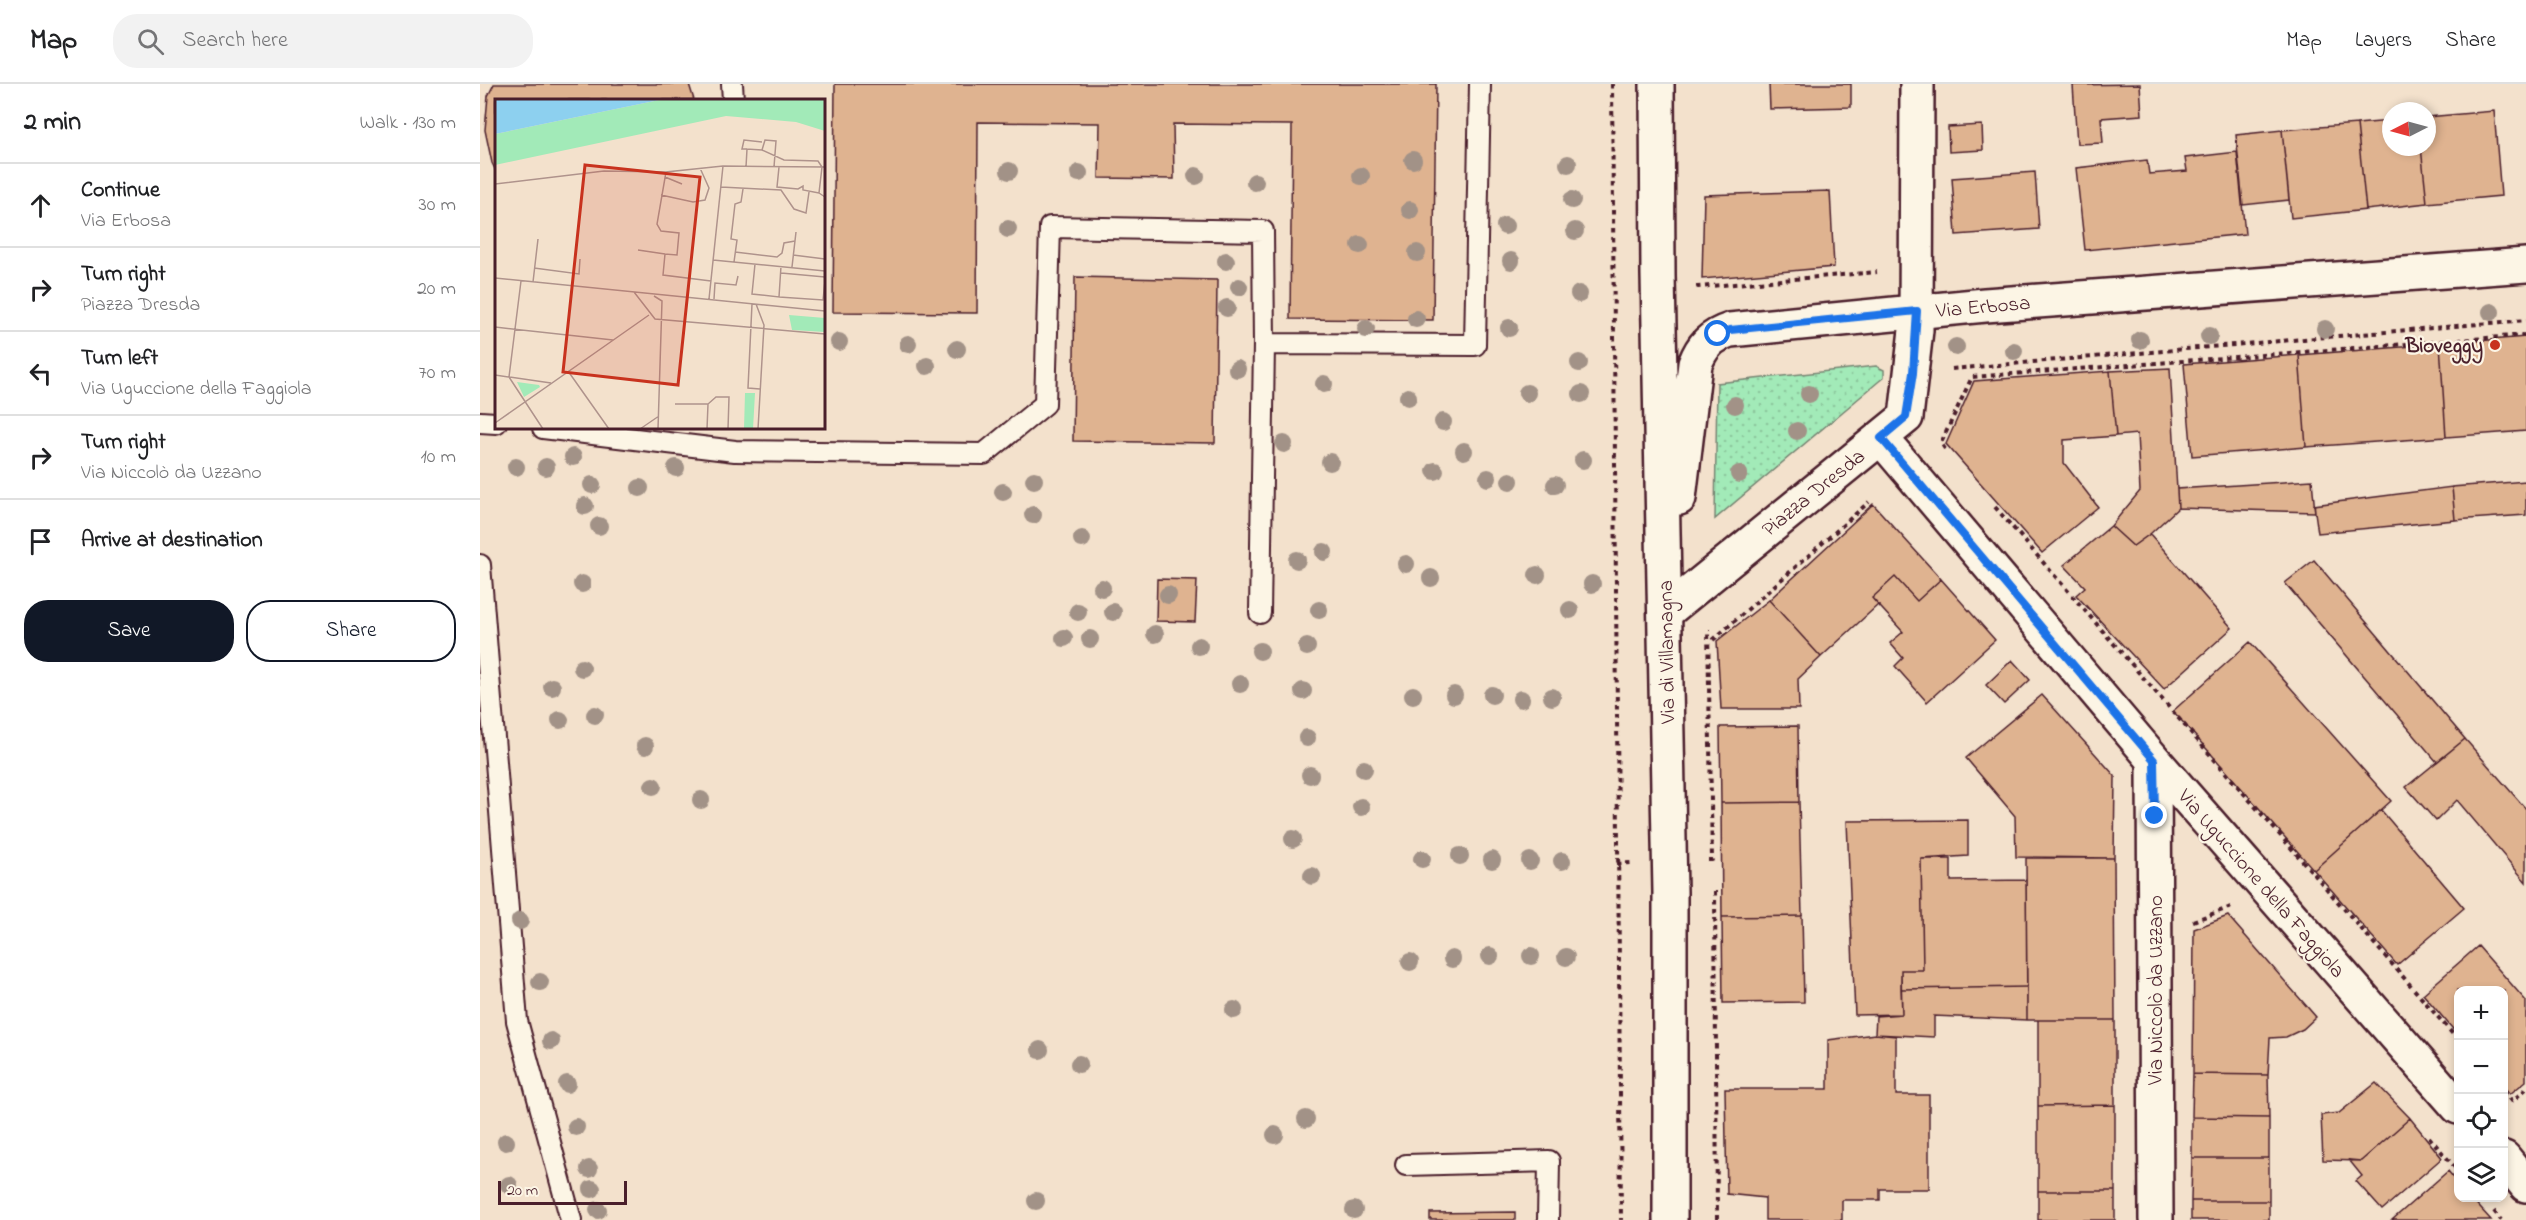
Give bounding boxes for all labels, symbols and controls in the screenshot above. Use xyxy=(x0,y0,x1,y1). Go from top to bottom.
search box xyxy=(113,14,533,68)
text: Map xyxy=(30,21,77,62)
icon: search xyxy=(134,25,167,58)
text: Search here xyxy=(182,25,288,57)
text: Map xyxy=(2286,26,2322,56)
text: Layers xyxy=(2355,26,2412,56)
text: Share xyxy=(2445,26,2496,56)
inset map xyxy=(495,99,825,429)
north arrow xyxy=(2382,102,2436,156)
text: 2 min xyxy=(24,104,81,142)
text: Walk · 130 m xyxy=(360,109,456,138)
text: Continue xyxy=(81,175,160,207)
icon: ahead xyxy=(24,189,57,222)
text: 30 m xyxy=(419,191,456,220)
text: Via Erbosa xyxy=(81,207,171,236)
text: Turn right xyxy=(81,259,166,291)
icon: right xyxy=(24,273,57,306)
text: 20 m xyxy=(417,275,456,304)
street label: Via Erbosa xyxy=(1934,289,2032,327)
text: Piazza Dresda xyxy=(81,291,200,320)
route start xyxy=(1704,320,1730,346)
place label: Bioveggy xyxy=(2404,332,2483,364)
marker: Bioveggy xyxy=(2488,338,2502,352)
text: Turn left xyxy=(81,343,158,375)
icon: left xyxy=(24,357,57,390)
text: 70 m xyxy=(419,359,456,388)
text: Via Uguccione della Faggiola xyxy=(81,375,311,404)
text: Turn right xyxy=(81,427,166,459)
icon: right xyxy=(24,441,57,474)
street label: Piazza Dresda xyxy=(1756,442,1872,545)
text: 10 m xyxy=(420,443,456,472)
text: Via Niccolò da Uzzano xyxy=(81,459,262,488)
icon: arrive xyxy=(24,525,57,558)
text: Arrive at destination xyxy=(81,525,263,557)
street label: Via di Villamagna xyxy=(1652,580,1686,725)
button: Save xyxy=(24,600,234,662)
button: Share xyxy=(246,600,456,662)
street label: Via Uguccione della Faggiola xyxy=(2168,782,2351,987)
route end xyxy=(2141,802,2167,828)
street label: Via Niccolò da Uzzano xyxy=(2142,895,2172,1086)
map controls xyxy=(2454,986,2508,1202)
button: + xyxy=(2454,986,2508,1040)
button: − xyxy=(2454,1040,2508,1094)
button: locate xyxy=(2454,1094,2508,1148)
button: layers xyxy=(2454,1148,2508,1202)
scale bar xyxy=(498,1178,627,1206)
text: 20 m xyxy=(507,1179,538,1203)

